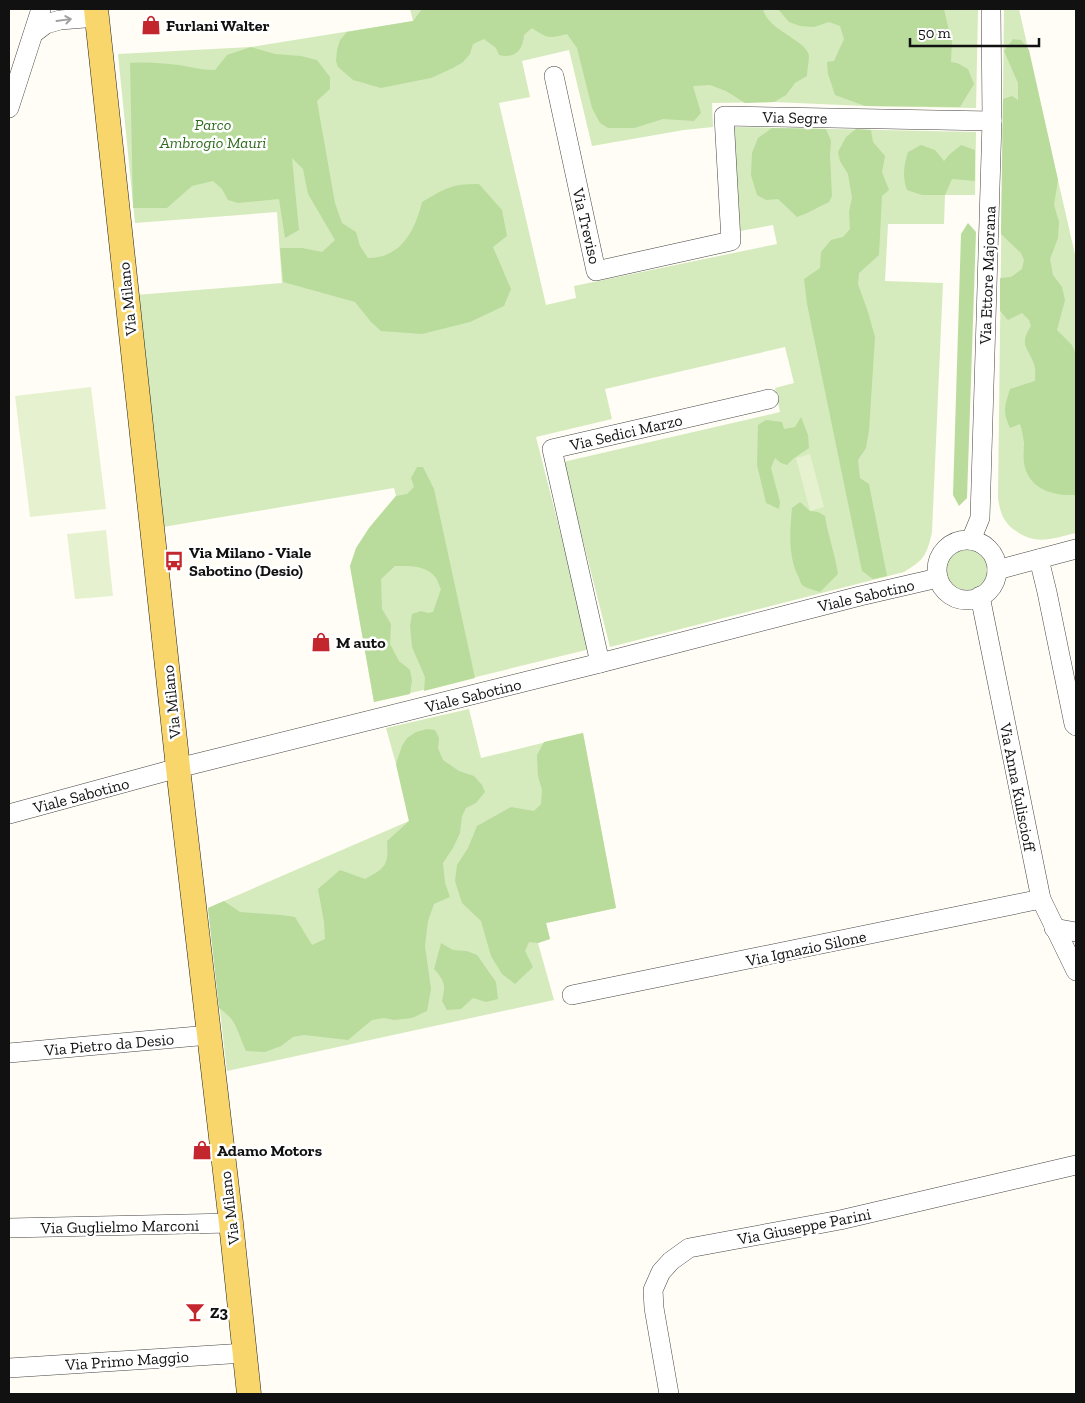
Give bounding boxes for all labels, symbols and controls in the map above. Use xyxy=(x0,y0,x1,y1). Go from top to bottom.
shop icon: Furlani Walter xyxy=(140,14,162,36)
one-way arrow xyxy=(55,15,71,25)
scale bar xyxy=(910,15,1039,47)
place label: Furlani Walter xyxy=(166,16,270,35)
text: 50 m xyxy=(918,24,951,42)
street label: Via Segre xyxy=(761,107,828,128)
park label: Parco Ambrogio Mauri xyxy=(159,115,266,152)
street label: Via Treviso xyxy=(568,185,604,266)
street label: Via Ettore Majorana xyxy=(976,205,999,346)
street label: Via Milano xyxy=(114,261,141,338)
street label: Via Sedici Marzo xyxy=(567,410,684,455)
place label: Via Milano - Viale Sabotino (Desio) xyxy=(189,543,312,580)
bus stop icon: Via Milano - Viale Sabotino (Desio) xyxy=(163,550,185,572)
street label: Viale Sabotino xyxy=(815,575,916,616)
shop icon: M auto xyxy=(310,631,332,653)
place label: M auto xyxy=(336,633,386,652)
street label: Via Milano xyxy=(158,664,185,741)
street label: Viale Sabotino xyxy=(422,674,523,717)
street label: Via Anna Kuliscioff xyxy=(996,720,1039,854)
street label: Viale Sabotino xyxy=(30,774,131,818)
street label: Via Ignazio Silone xyxy=(743,926,868,971)
street label: Via Pietro da Desio xyxy=(42,1029,175,1060)
shop icon: Adamo Motors xyxy=(191,1139,213,1161)
place label: Adamo Motors xyxy=(217,1141,322,1160)
street label: Via Milano xyxy=(216,1170,244,1247)
street label: Via Giuseppe Parini xyxy=(735,1204,873,1249)
street label: Via Guglielmo Marconi xyxy=(40,1216,200,1237)
bar icon: Z3 xyxy=(184,1301,206,1323)
place label: Z3 xyxy=(210,1303,228,1322)
street label: Via Primo Maggio xyxy=(64,1347,189,1374)

